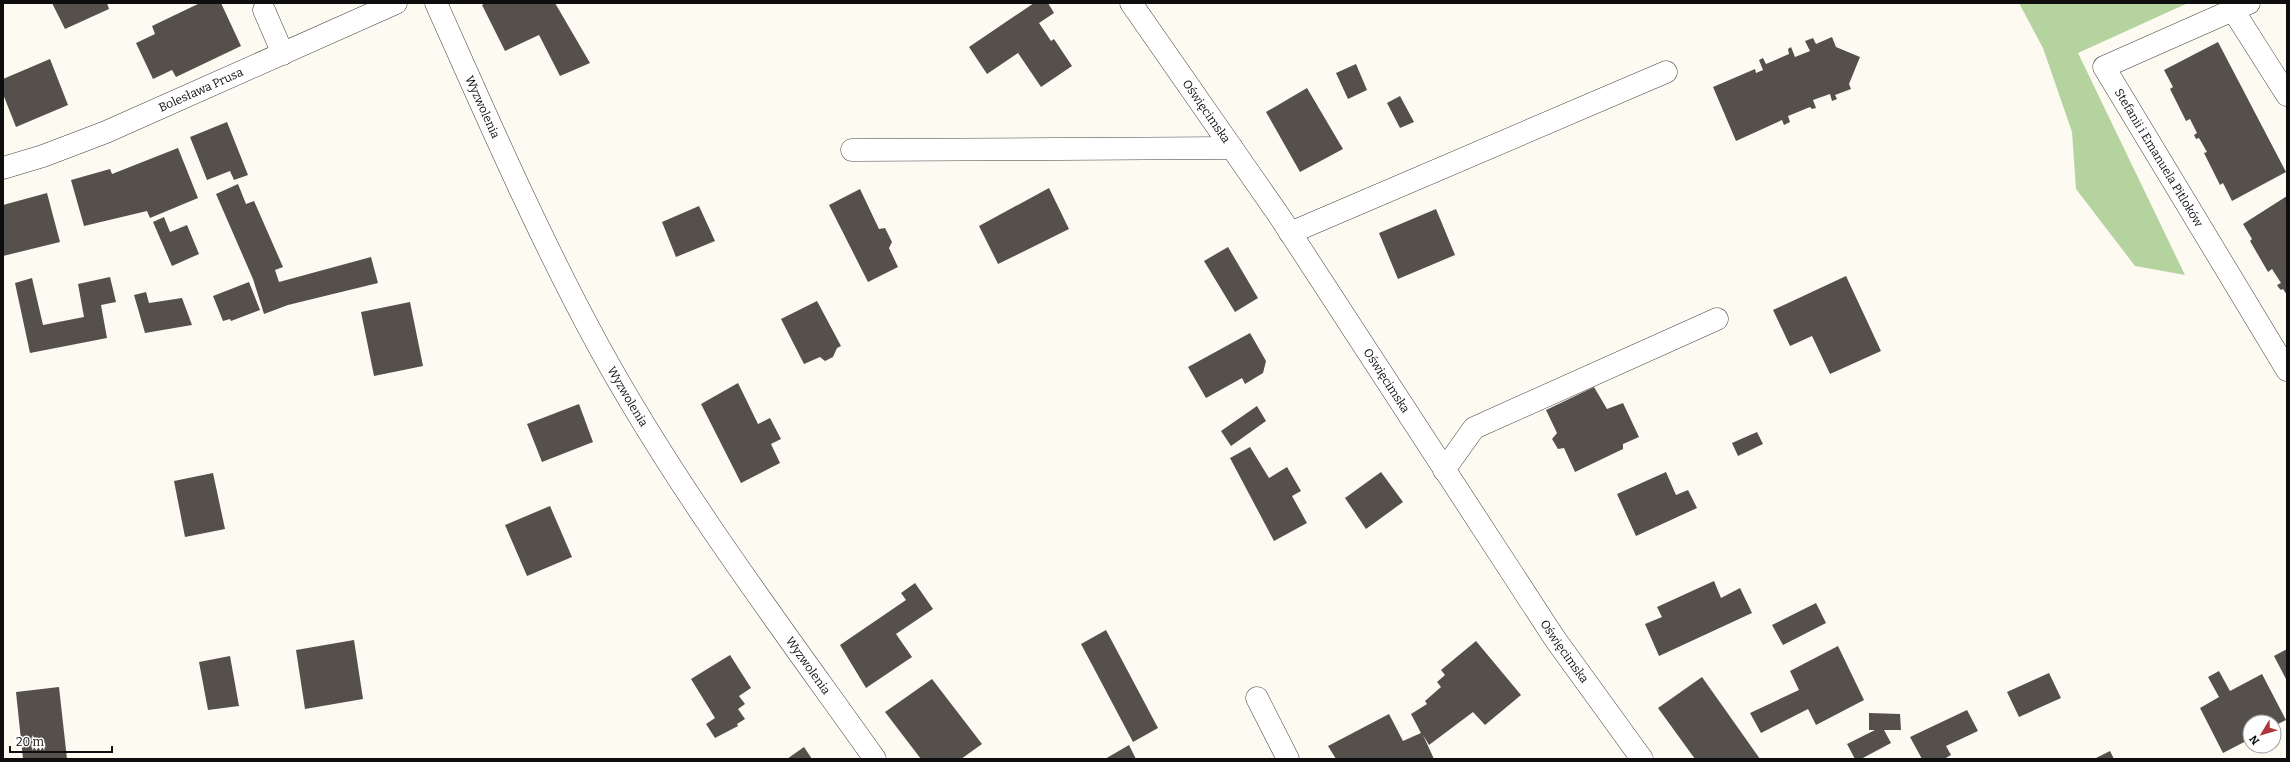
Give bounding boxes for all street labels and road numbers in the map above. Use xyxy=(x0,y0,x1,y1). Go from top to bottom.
street label: Bolesława Prusa xyxy=(156,65,246,115)
street label: Wyzwolenia xyxy=(462,74,503,141)
street label: Oświęcimska xyxy=(1180,77,1234,146)
street label: Stefanii i Emanuela Pitloków xyxy=(2112,86,2206,230)
street label: Oświęcimska xyxy=(1361,346,1413,416)
street label: Wyzwolenia xyxy=(605,364,651,429)
street label: Oświęcimska xyxy=(1537,617,1592,686)
street label: Wyzwolenia xyxy=(783,634,834,697)

